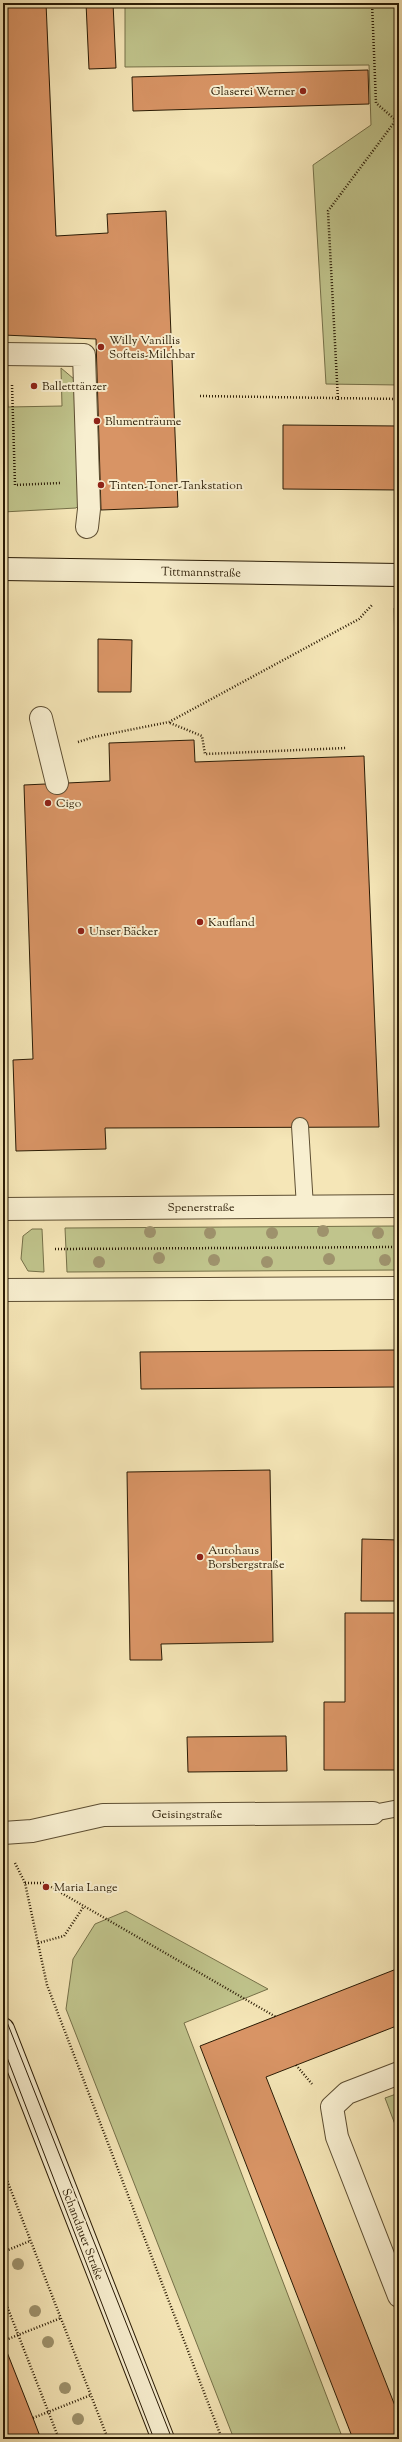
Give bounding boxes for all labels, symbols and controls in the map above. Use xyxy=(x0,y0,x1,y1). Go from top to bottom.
place label: Glaserei Werner xyxy=(211,83,295,101)
marker: Glaserei Werner xyxy=(298,86,308,96)
place label: Willy Vanillis Softeis-Milchbar xyxy=(109,332,195,364)
marker: Willy Vanillis Softeis-Milchbar xyxy=(96,342,106,352)
place label: Balletttänzer xyxy=(42,378,107,396)
marker: Balletttänzer xyxy=(29,381,39,391)
place label: Blumenträume xyxy=(105,413,182,431)
marker: Blumenträume xyxy=(92,416,102,426)
place label: Tinten-Toner-Tankstation xyxy=(109,477,243,495)
marker: Tinten-Toner-Tankstation xyxy=(96,480,106,490)
street label: Tittmannstraße xyxy=(161,563,241,583)
place label: Cigo xyxy=(56,795,82,813)
marker: Cigo xyxy=(43,798,53,808)
place label: Kaufland xyxy=(208,914,255,932)
marker: Kaufland xyxy=(195,917,205,927)
place label: Unser Bäcker xyxy=(89,923,158,941)
marker: Unser Bäcker xyxy=(76,926,86,936)
street label: Spenerstraße xyxy=(167,1199,235,1217)
place label: Autohaus Borsbergstraße xyxy=(208,1542,285,1574)
marker: Autohaus Borsbergstraße xyxy=(195,1552,205,1562)
street label: Geisingstraße xyxy=(152,1806,223,1824)
place label: Maria Lange xyxy=(54,1879,118,1897)
marker: Maria Lange xyxy=(41,1882,51,1892)
street label: Schandauer Straße xyxy=(56,2186,108,2283)

